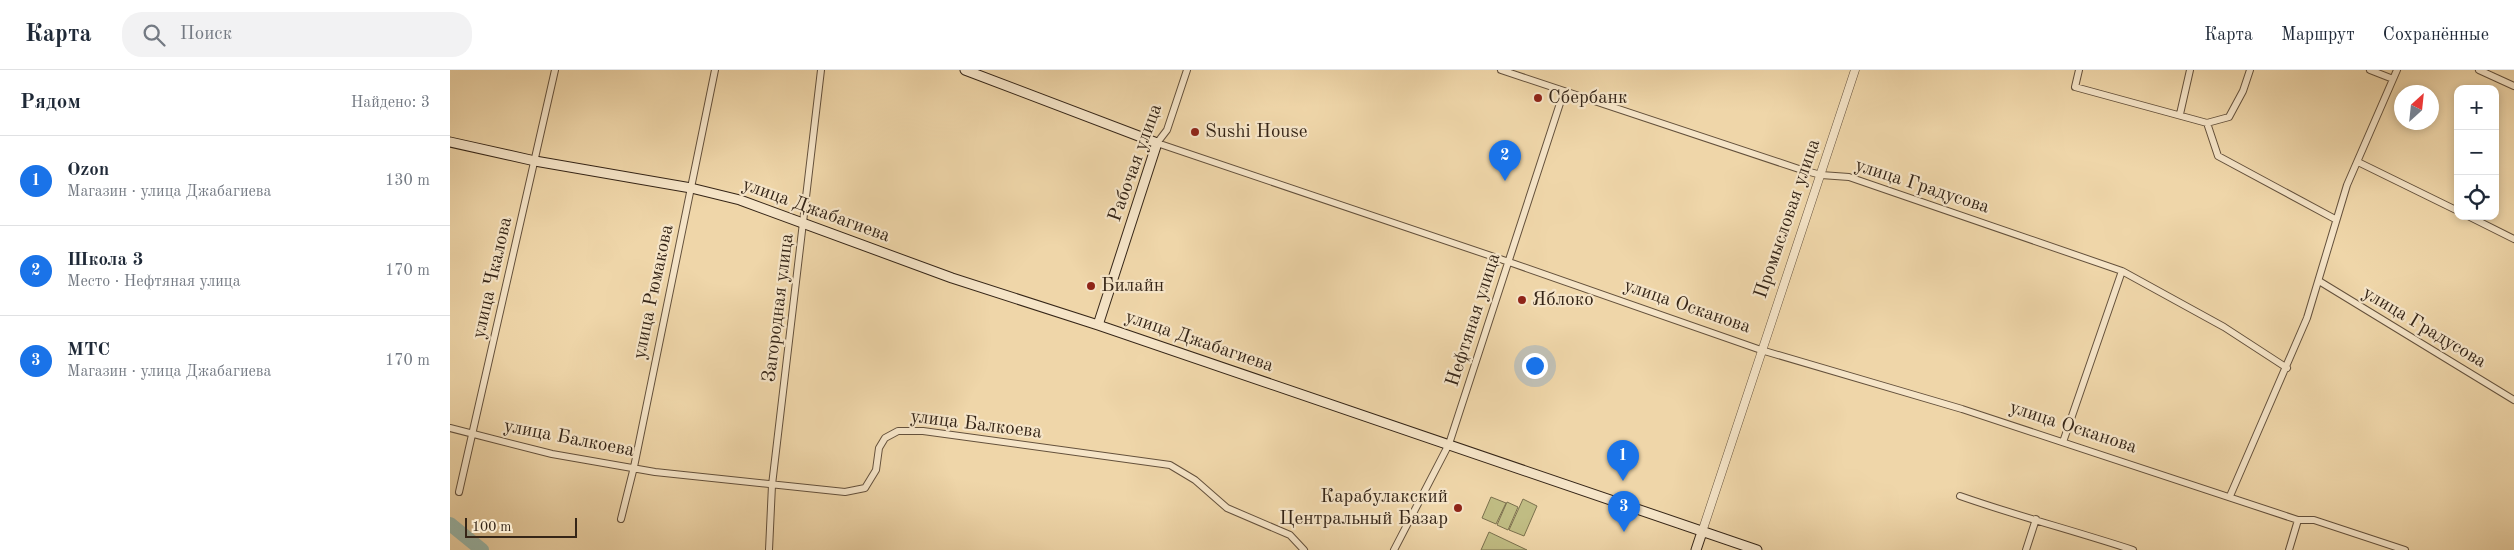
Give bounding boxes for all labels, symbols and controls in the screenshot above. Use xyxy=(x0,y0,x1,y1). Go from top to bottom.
search box xyxy=(122,12,472,57)
icon: search xyxy=(140,21,168,49)
text: Карта xyxy=(25,23,92,47)
text: Поиск xyxy=(180,25,232,44)
text: Карта xyxy=(2204,26,2253,44)
text: Маршрут xyxy=(2281,26,2355,44)
text: Сохранённые xyxy=(2383,26,2489,44)
north arrow xyxy=(2394,85,2439,130)
map controls xyxy=(2454,85,2499,220)
button: + xyxy=(2454,85,2499,130)
place label: Сбербанк xyxy=(1548,89,1628,108)
text: Рядом xyxy=(20,92,81,113)
marker: Сбербанк xyxy=(1532,92,1544,104)
text: Найдено: 3 xyxy=(351,95,430,111)
street label: Рабочая улица xyxy=(1106,101,1166,224)
place label: Sushi House xyxy=(1205,123,1308,142)
marker: Sushi House xyxy=(1189,126,1201,138)
button: − xyxy=(2454,130,2499,175)
street label: Промысловая улица xyxy=(1752,136,1824,301)
pin: 2 xyxy=(1489,140,1521,181)
street label: улица Градусова xyxy=(1852,156,1992,218)
text: Ozon xyxy=(67,161,109,180)
text: 1 xyxy=(31,173,41,189)
text: 130 m xyxy=(385,173,430,189)
street label: улица Джабагиева xyxy=(740,175,893,247)
button: locate xyxy=(2454,175,2499,220)
text: Магазин · улица Джабагиева xyxy=(67,184,271,200)
street label: улица Чкалова xyxy=(470,215,516,341)
street label: улица Рюмакова xyxy=(630,222,678,361)
street label: Загородная улица xyxy=(760,232,798,383)
street label: Нефтяная улица xyxy=(1444,250,1505,389)
text: Школа 3 xyxy=(67,251,143,270)
text: 2 xyxy=(31,263,41,279)
text: 170 m xyxy=(385,263,430,279)
text: Место · Нефтяная улица xyxy=(67,274,241,290)
street label: улица Осканова xyxy=(1621,276,1753,338)
place label: Билайн xyxy=(1101,277,1164,296)
marker: Билайн xyxy=(1085,280,1097,292)
street label: улица Градусова xyxy=(2359,284,2489,373)
place label: Яблоко xyxy=(1532,291,1594,310)
marker: Яблоко xyxy=(1516,294,1528,306)
street label: улица Джабагиева xyxy=(1122,308,1276,377)
text: МТС xyxy=(67,341,110,360)
text: 3 xyxy=(31,353,41,369)
text: 170 m xyxy=(385,353,430,369)
your location xyxy=(1522,353,1548,379)
text: Магазин · улица Джабагиева xyxy=(67,364,271,380)
street label: улица Осканова xyxy=(2007,398,2140,458)
street label: улица Балкоева xyxy=(909,407,1044,443)
street label: улица Балкоева xyxy=(502,417,636,461)
pin: 1 xyxy=(1607,440,1639,481)
place label: Карабулакский Центральный Базар xyxy=(1279,488,1448,529)
pin: 3 xyxy=(1608,491,1640,532)
marker: Карабулакский Центральный Базар xyxy=(1452,502,1464,514)
scale bar xyxy=(465,515,578,538)
text: 100 m xyxy=(472,520,511,534)

